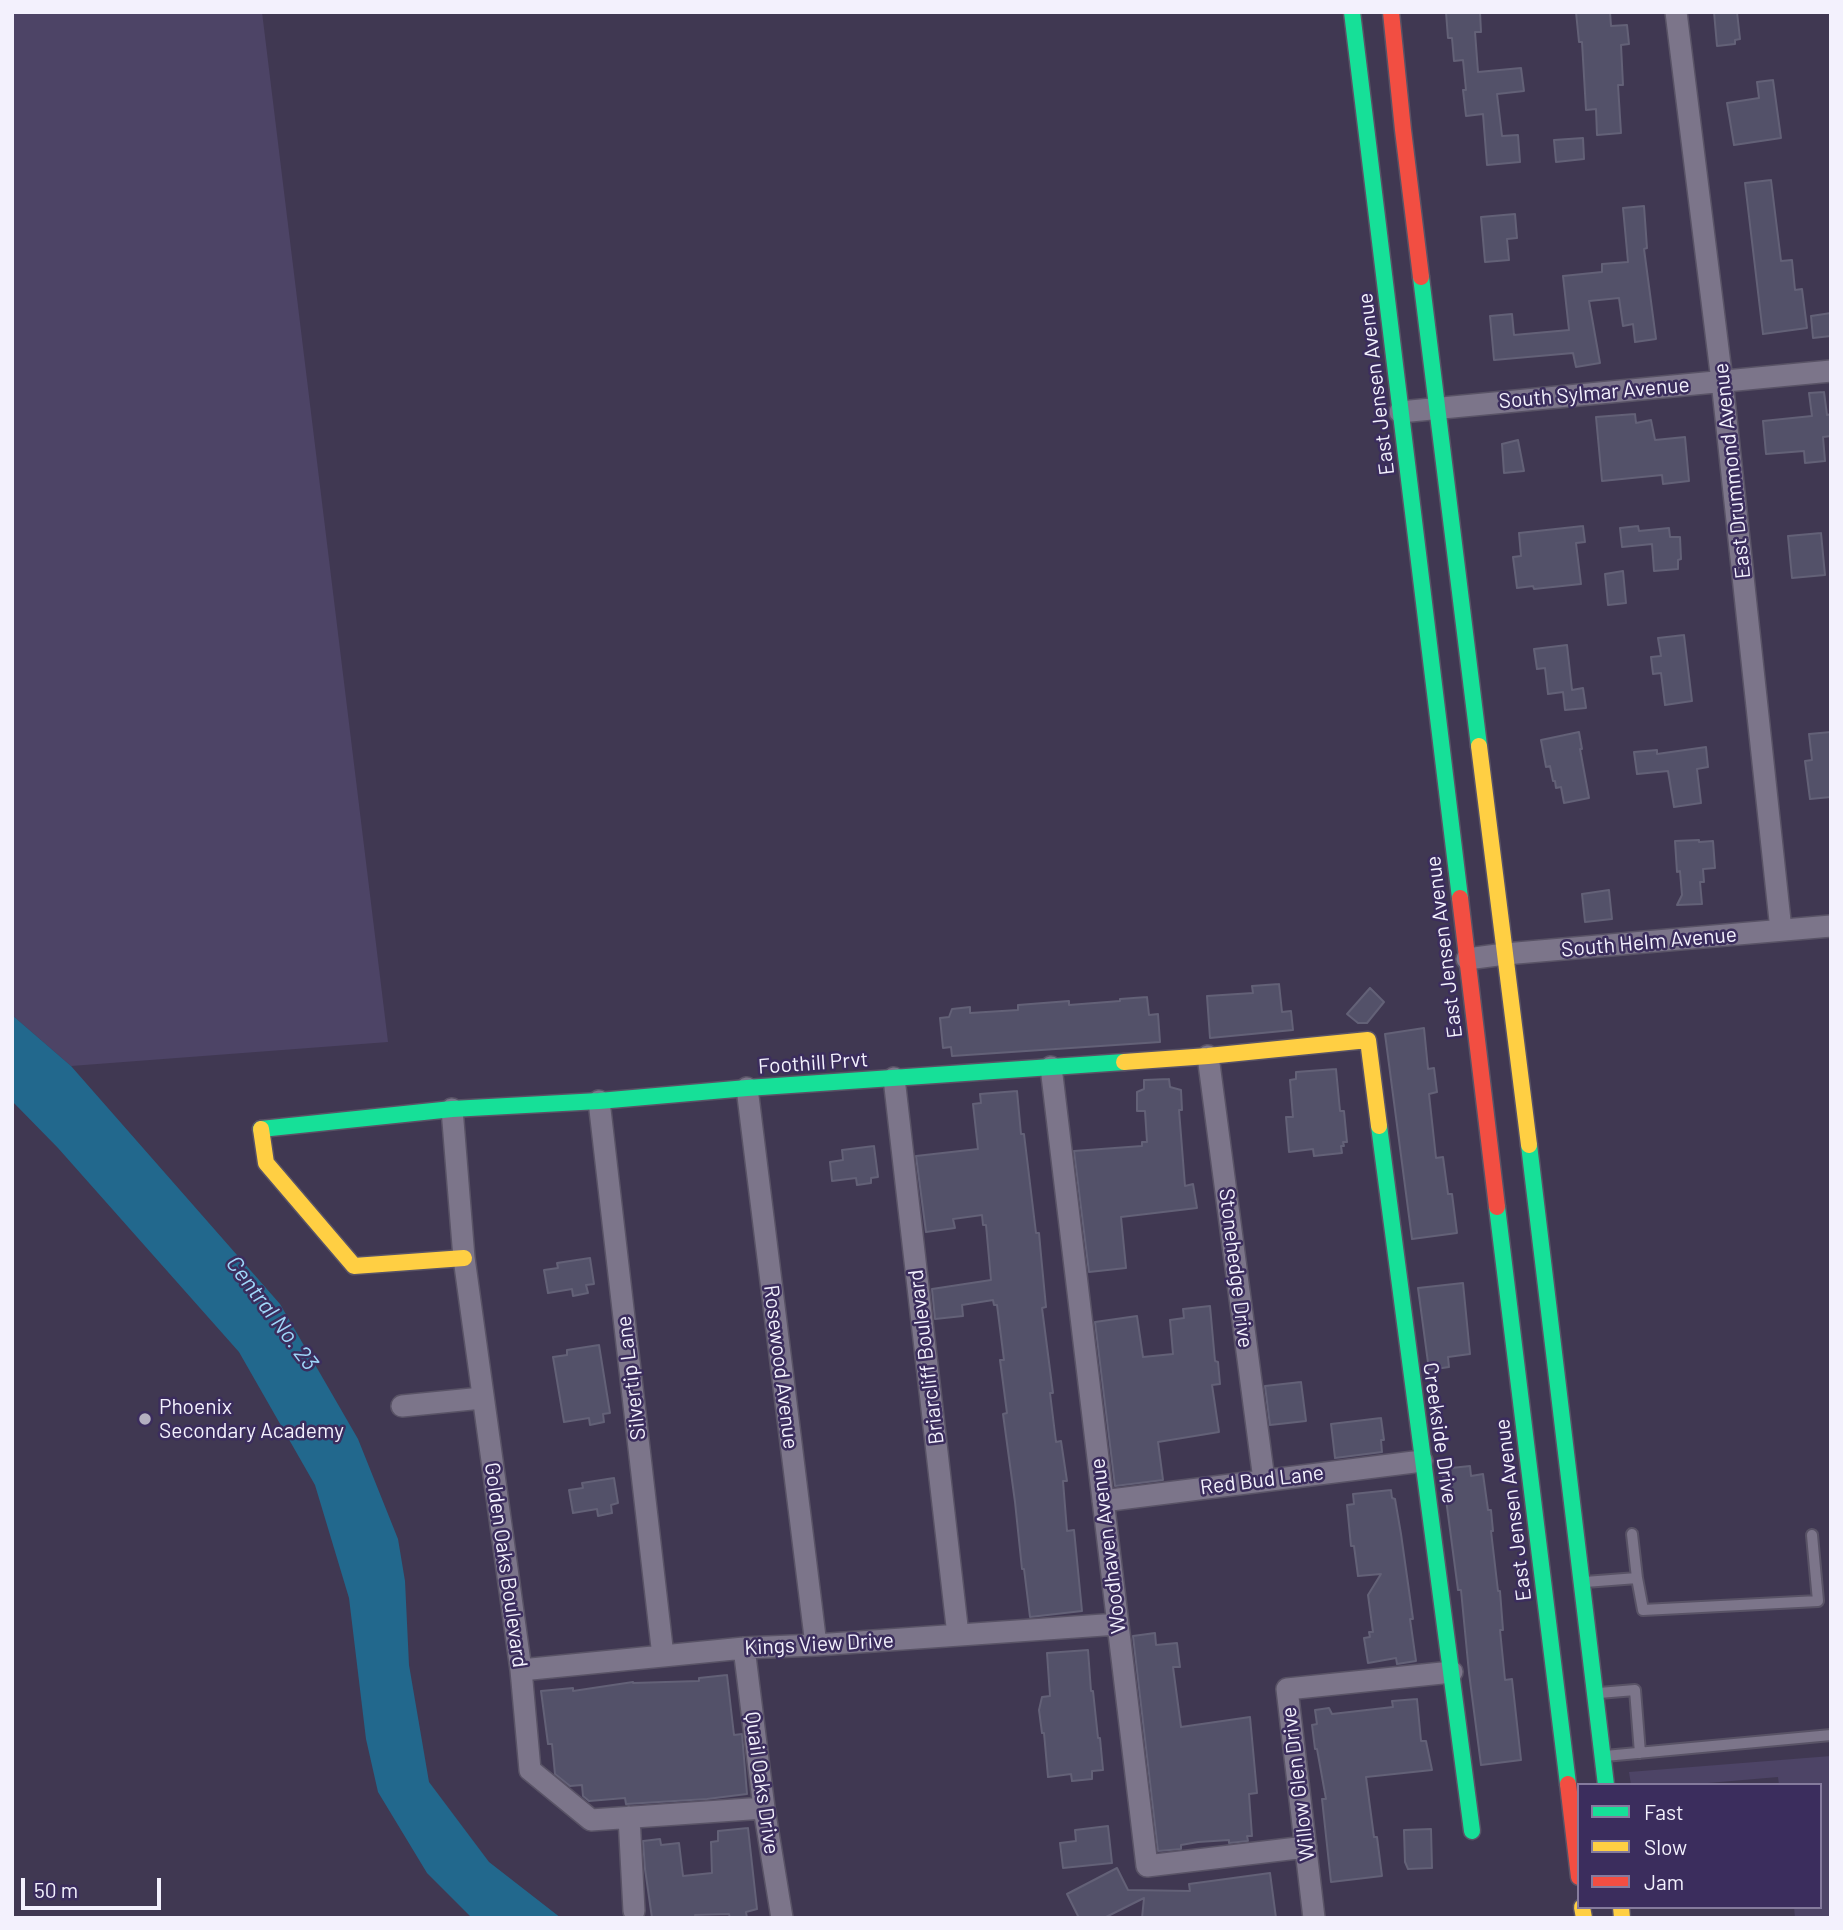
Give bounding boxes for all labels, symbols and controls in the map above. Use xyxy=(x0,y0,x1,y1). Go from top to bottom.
street label: East Jensen Avenue xyxy=(1352,291,1400,477)
street label: East Drummond Avenue xyxy=(1708,362,1756,580)
street label: South Sylmar Avenue xyxy=(1497,372,1691,414)
street label: East Jensen Avenue xyxy=(1420,854,1468,1040)
street label: South Helm Avenue xyxy=(1560,922,1738,962)
street label: Foothill Prvt xyxy=(757,1047,869,1079)
street label: Stonehedge Drive xyxy=(1214,1187,1258,1349)
water label: Central No. 23 xyxy=(220,1250,324,1376)
street label: Briarcliff Boulevard xyxy=(903,1268,949,1446)
street label: Rosewood Avenue xyxy=(758,1283,804,1451)
street label: Silvertip Lane xyxy=(611,1314,651,1442)
street label: Creekside Drive xyxy=(1418,1361,1462,1505)
place label: Phoenix Secondary Academy xyxy=(159,1394,344,1444)
marker: Phoenix Secondary Academy xyxy=(137,1411,153,1427)
street label: East Jensen Avenue xyxy=(1489,1417,1537,1603)
street label: Woodhaven Avenue xyxy=(1085,1457,1131,1635)
street label: Red Bud Lane xyxy=(1199,1460,1325,1500)
street label: Golden Oaks Boulevard xyxy=(479,1461,533,1669)
street label: Kings View Drive xyxy=(744,1628,894,1660)
street label: Willow Glen Drive xyxy=(1276,1706,1320,1862)
street label: Quail Oaks Drive xyxy=(740,1710,784,1856)
legend xyxy=(1577,1783,1822,1909)
text: Fast xyxy=(1644,1799,1684,1824)
text: Slow xyxy=(1644,1834,1687,1859)
scale bar xyxy=(24,1864,164,1908)
text: Jam xyxy=(1644,1869,1684,1894)
text: 50 m xyxy=(34,1877,78,1902)

